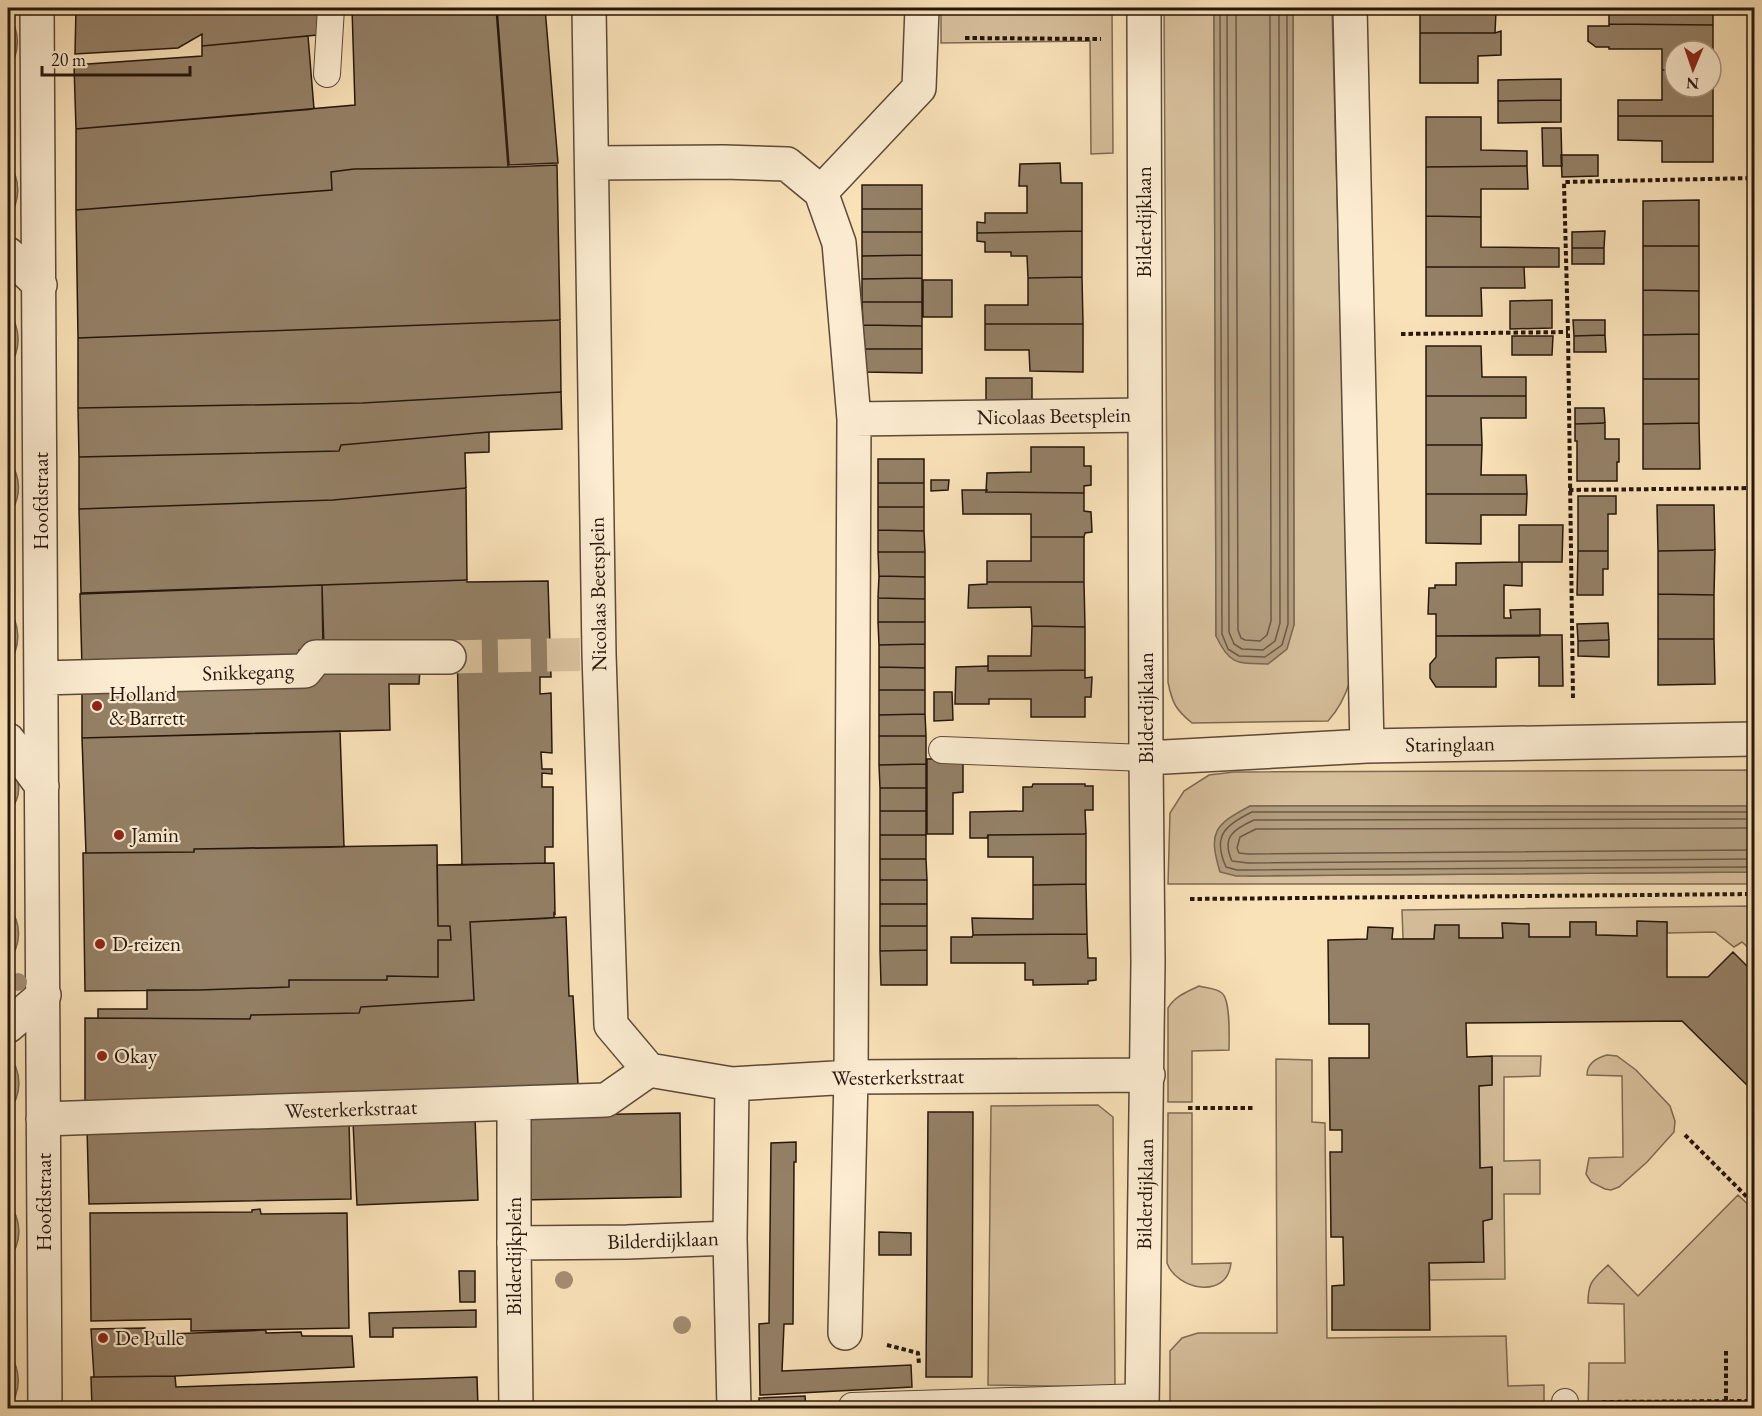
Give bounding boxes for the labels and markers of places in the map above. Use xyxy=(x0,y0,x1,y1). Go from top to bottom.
place label: Holland & Barrett xyxy=(109,680,186,731)
marker: Holland & Barrett xyxy=(90,699,104,713)
place label: Jamin xyxy=(129,821,179,848)
marker: Jamin xyxy=(112,828,126,842)
place label: D-reizen xyxy=(112,930,181,957)
marker: D-reizen xyxy=(93,937,107,951)
place label: Okay xyxy=(114,1042,158,1069)
marker: Okay xyxy=(95,1049,109,1063)
place label: De Pulle xyxy=(115,1324,184,1351)
marker: De Pulle xyxy=(96,1331,110,1345)

